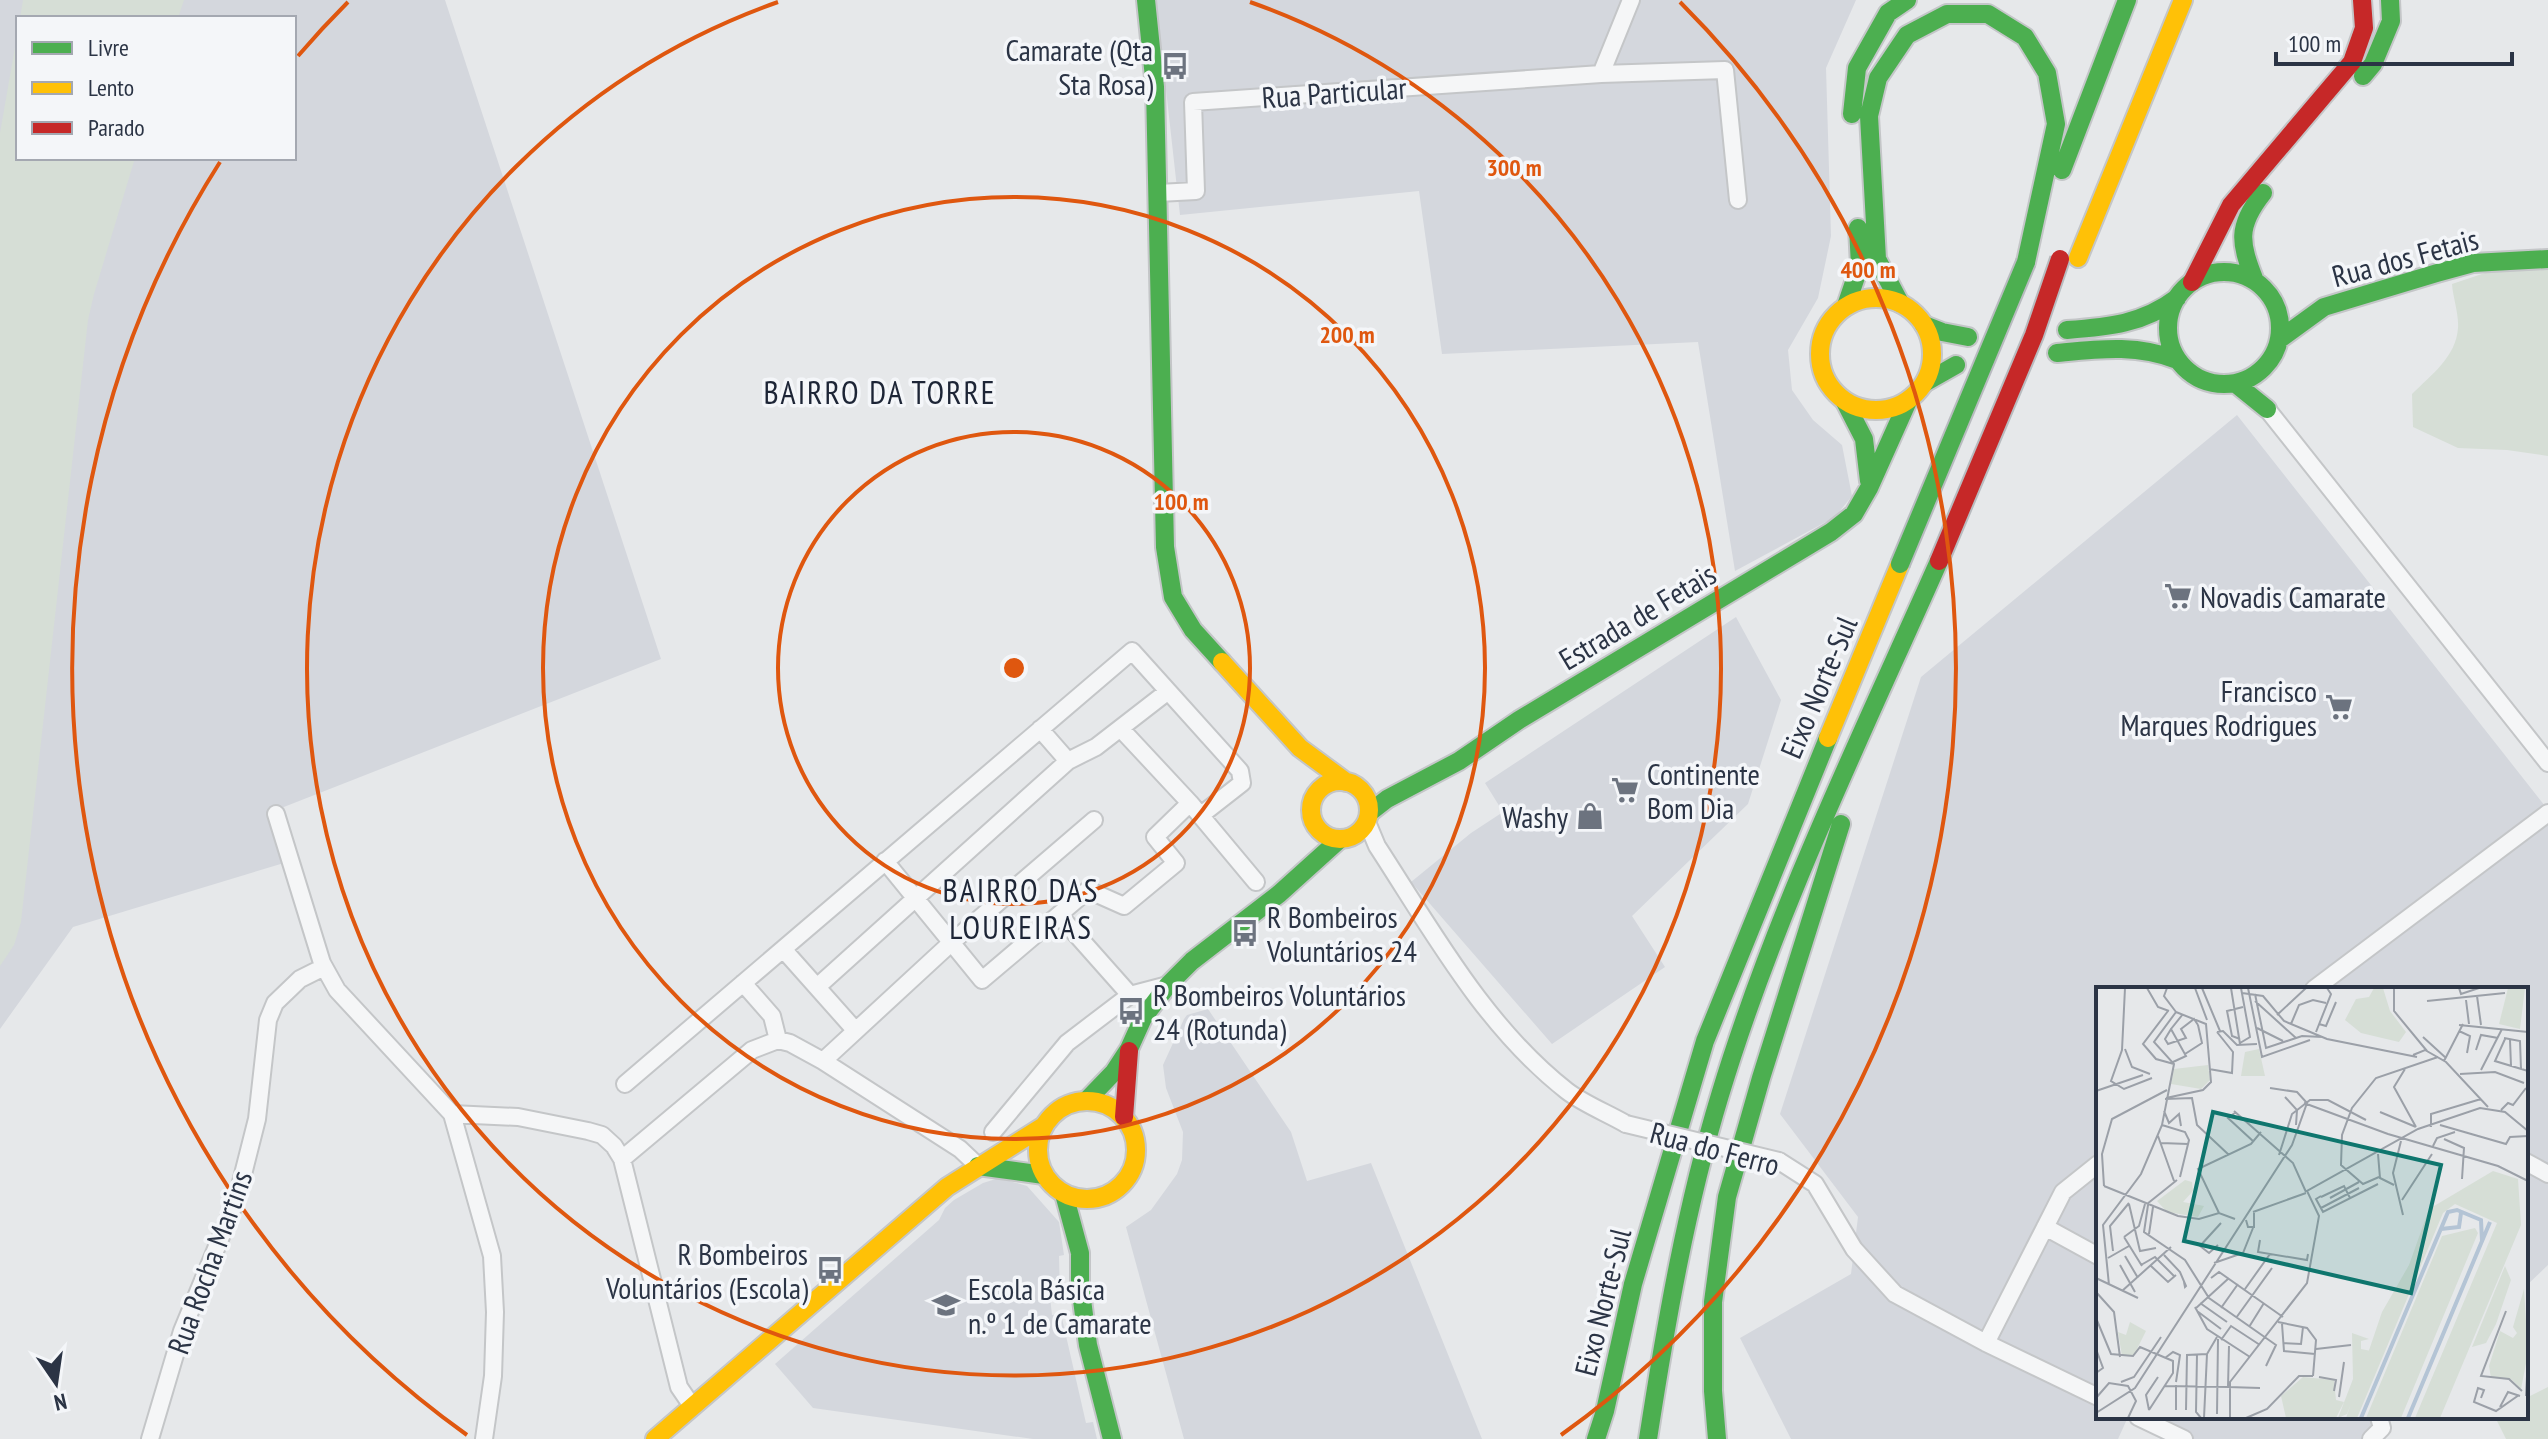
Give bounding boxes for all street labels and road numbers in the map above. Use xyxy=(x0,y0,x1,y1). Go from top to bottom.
street label: Rua Particular xyxy=(1260,67,1409,117)
street label: Rua dos Fetais xyxy=(2328,219,2482,295)
street label: Estrada de Fetais xyxy=(1551,554,1723,678)
street label: Eixo Norte-Sul xyxy=(1771,610,1865,764)
street label: Rua do Ferro xyxy=(1646,1112,1784,1184)
street label: Rua Rocha Martins xyxy=(158,1165,260,1359)
street label: Eixo Norte-Sul xyxy=(1565,1224,1639,1380)

